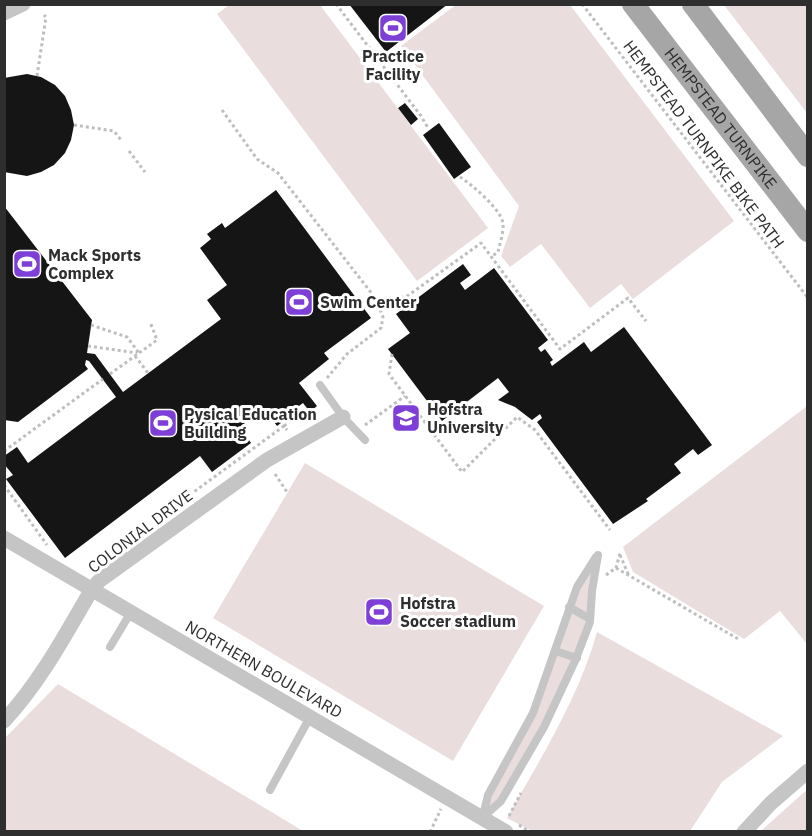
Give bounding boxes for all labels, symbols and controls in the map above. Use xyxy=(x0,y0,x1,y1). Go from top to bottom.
sports icon: Practice Facility xyxy=(377,12,409,44)
street label: HEMPSTEAD TURNPIKE BIKE PATH xyxy=(619,36,789,252)
street label: HEMPSTEAD TURNPIKE xyxy=(660,43,782,193)
place label: Practice Facility xyxy=(362,46,424,84)
place label: Mack Sports Complex xyxy=(48,245,141,283)
sports icon: Mack Sports Complex xyxy=(11,248,43,280)
sports icon: Swim Center xyxy=(283,286,315,318)
place label: Swim Center xyxy=(320,292,417,312)
place label: Hofstra University xyxy=(427,399,504,437)
school or university icon: Hofstra University xyxy=(390,402,422,434)
place label: Pysical Education Building xyxy=(184,404,317,442)
sports icon: Pysical Education Building xyxy=(147,407,179,439)
street label: COLONIAL DRIVE xyxy=(84,485,196,577)
place label: Hofstra Soccer stadium xyxy=(400,593,516,631)
sports icon: Hofstra Soccer stadium xyxy=(363,596,395,628)
street label: NORTHERN BOULEVARD xyxy=(182,616,346,722)

